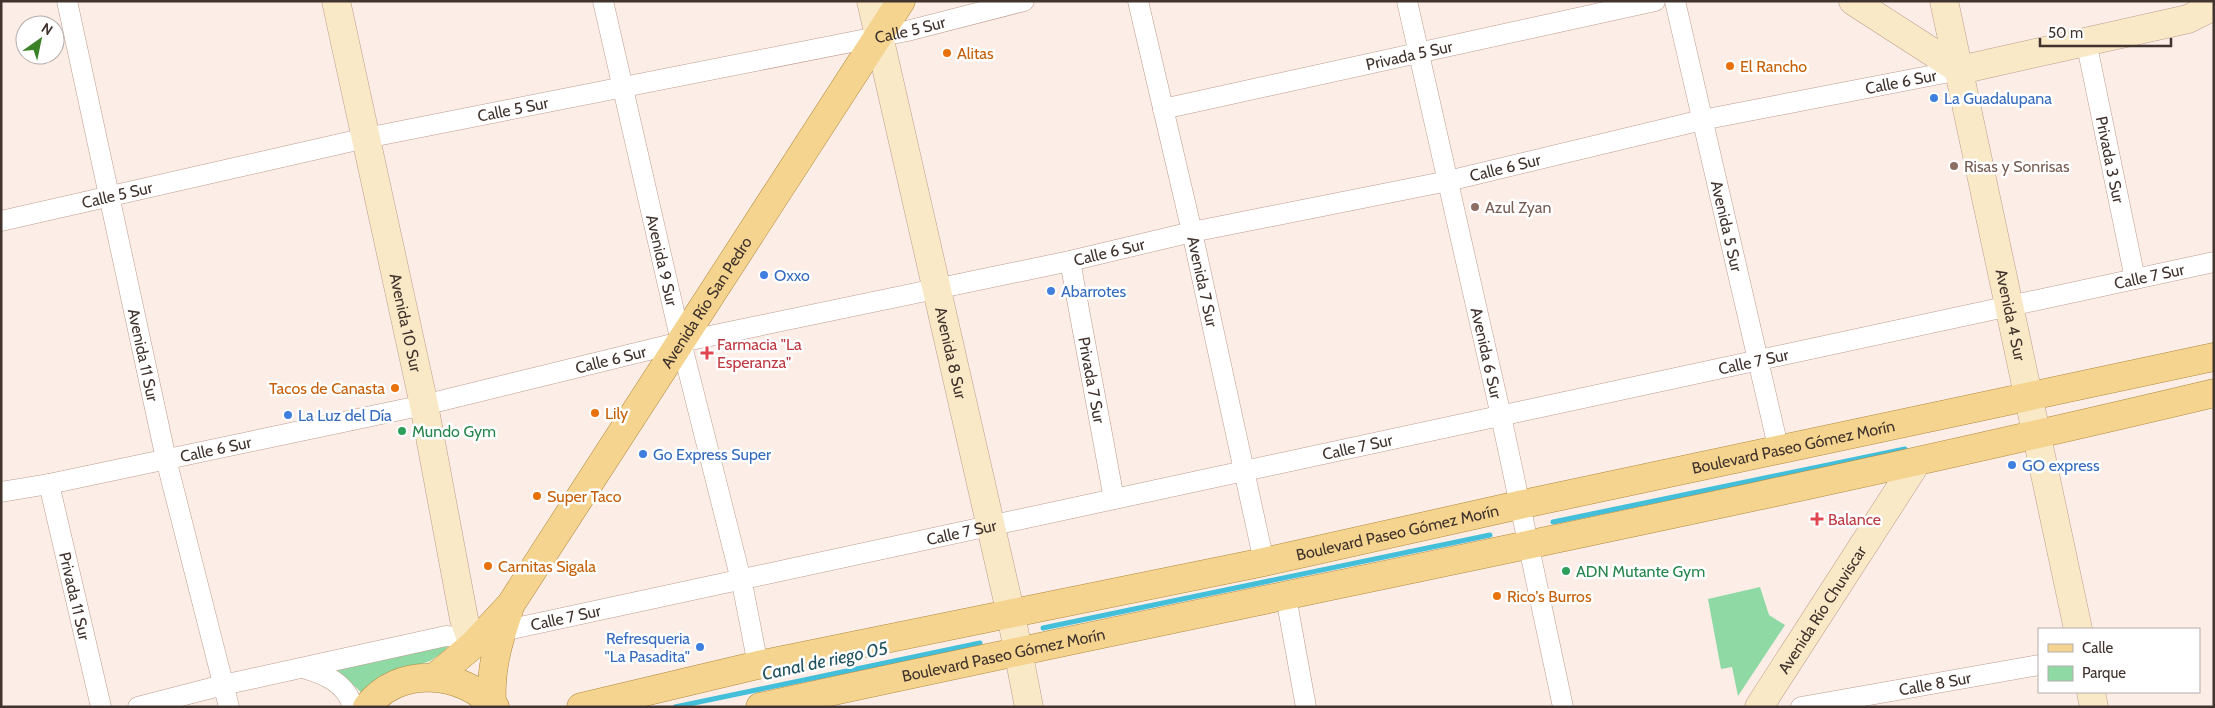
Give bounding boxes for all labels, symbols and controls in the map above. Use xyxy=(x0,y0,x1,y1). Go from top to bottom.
street label: Calle 5 Sur xyxy=(873,12,948,47)
north arrow xyxy=(15,15,65,65)
scale bar xyxy=(2040,15,2171,47)
text: N xyxy=(38,19,56,39)
text: 50 m xyxy=(2048,24,2083,42)
street label: Privada 5 Sur xyxy=(1364,36,1455,74)
place label: Alitas xyxy=(957,44,994,63)
marker: Alitas xyxy=(941,47,953,59)
place label: El Rancho xyxy=(1740,57,1807,76)
marker: El Rancho xyxy=(1724,60,1736,72)
street label: Calle 6 Sur xyxy=(1864,65,1939,98)
place label: La Guadalupana xyxy=(1944,89,2052,108)
street label: Calle 5 Sur xyxy=(476,92,551,125)
marker: La Guadalupana xyxy=(1928,92,1940,104)
street label: Privada 3 Sur xyxy=(2092,114,2129,206)
street label: Calle 6 Sur xyxy=(1468,149,1543,185)
place label: Risas y Sonrisas xyxy=(1964,157,2070,176)
marker: Risas y Sonrisas xyxy=(1948,160,1960,172)
street label: Calle 5 Sur xyxy=(80,177,155,212)
street label: Avenida 5 Sur xyxy=(1707,179,1747,274)
place label: Azul Zyan xyxy=(1485,198,1551,217)
marker: Azul Zyan xyxy=(1469,201,1481,213)
street label: Avenida 9 Sur xyxy=(643,213,682,309)
street label: Avenida Río San Pedro xyxy=(657,233,756,371)
street label: Calle 6 Sur xyxy=(1072,234,1147,269)
street label: Avenida 7 Sur xyxy=(1184,235,1222,330)
street label: Calle 7 Sur xyxy=(2112,259,2187,293)
place label: Oxxo xyxy=(774,266,810,285)
street label: Avenida 4 Sur xyxy=(1992,267,2030,363)
marker: Oxxo xyxy=(758,269,770,281)
street label: Avenida 10 Sur xyxy=(386,271,426,374)
place label: Abarrotes xyxy=(1061,282,1127,301)
marker: Abarrotes xyxy=(1045,285,1057,297)
street label: Avenida 8 Sur xyxy=(932,305,971,402)
street label: Avenida 6 Sur xyxy=(1467,306,1507,402)
street label: Avenida 11 Sur xyxy=(124,307,163,404)
place label: Farmacia "La Esperanza" xyxy=(717,335,802,372)
street label: Privada 7 Sur xyxy=(1075,335,1109,426)
street label: Calle 6 Sur xyxy=(573,341,649,377)
street label: Calle 7 Sur xyxy=(1716,344,1791,378)
marker: Farmacia "La Esperanza" xyxy=(701,347,713,359)
place label: Tacos de Canasta xyxy=(269,379,385,398)
marker: Tacos de Canasta xyxy=(389,382,401,394)
place label: Lily xyxy=(605,404,628,423)
place label: La Luz del Día xyxy=(298,406,392,425)
marker: Lily xyxy=(589,407,601,419)
marker: La Luz del Día xyxy=(282,409,294,421)
street label: Boulevard Paseo Gómez Morín xyxy=(1690,416,1897,477)
place label: Mundo Gym xyxy=(412,422,496,441)
marker: Mundo Gym xyxy=(396,425,408,437)
street label: Calle 7 Sur xyxy=(1321,430,1395,463)
street label: Calle 6 Sur xyxy=(178,432,254,466)
place label: Go Express Super xyxy=(653,445,772,464)
marker: Go Express Super xyxy=(637,448,649,460)
place label: GO express xyxy=(2022,456,2100,475)
marker: GO express xyxy=(2006,459,2018,471)
place label: Super Taco xyxy=(547,487,622,506)
marker: Super Taco xyxy=(531,490,543,502)
street label: Boulevard Paseo Gómez Morín xyxy=(1294,500,1501,564)
place label: Balance xyxy=(1828,510,1881,529)
marker: Balance xyxy=(1810,512,1824,526)
street label: Calle 7 Sur xyxy=(925,515,999,549)
street label: Avenida Río Chuviscar xyxy=(1774,541,1870,677)
street label: Privada 11 Sur xyxy=(56,550,95,643)
place label: Carnitas Sigala xyxy=(498,557,596,576)
marker: Carnitas Sigala xyxy=(482,560,494,572)
place label: ADN Mutante Gym xyxy=(1576,562,1705,581)
marker: ADN Mutante Gym xyxy=(1560,565,1572,577)
place label: Rico's Burros xyxy=(1507,587,1592,606)
marker: Rico's Burros xyxy=(1491,590,1503,602)
street label: Calle 7 Sur xyxy=(529,600,603,634)
street label: Boulevard Paseo Gómez Morín xyxy=(900,624,1107,686)
legend xyxy=(2038,628,2200,693)
place label: Refresqueria "La Pasadita" xyxy=(604,629,690,666)
water label: Canal de riego 05 xyxy=(760,637,890,685)
text: Calle xyxy=(2082,639,2113,657)
marker: Refresqueria "La Pasadita" xyxy=(694,641,706,653)
text: Parque xyxy=(2082,664,2126,682)
street label: Calle 8 Sur xyxy=(1897,668,1973,699)

